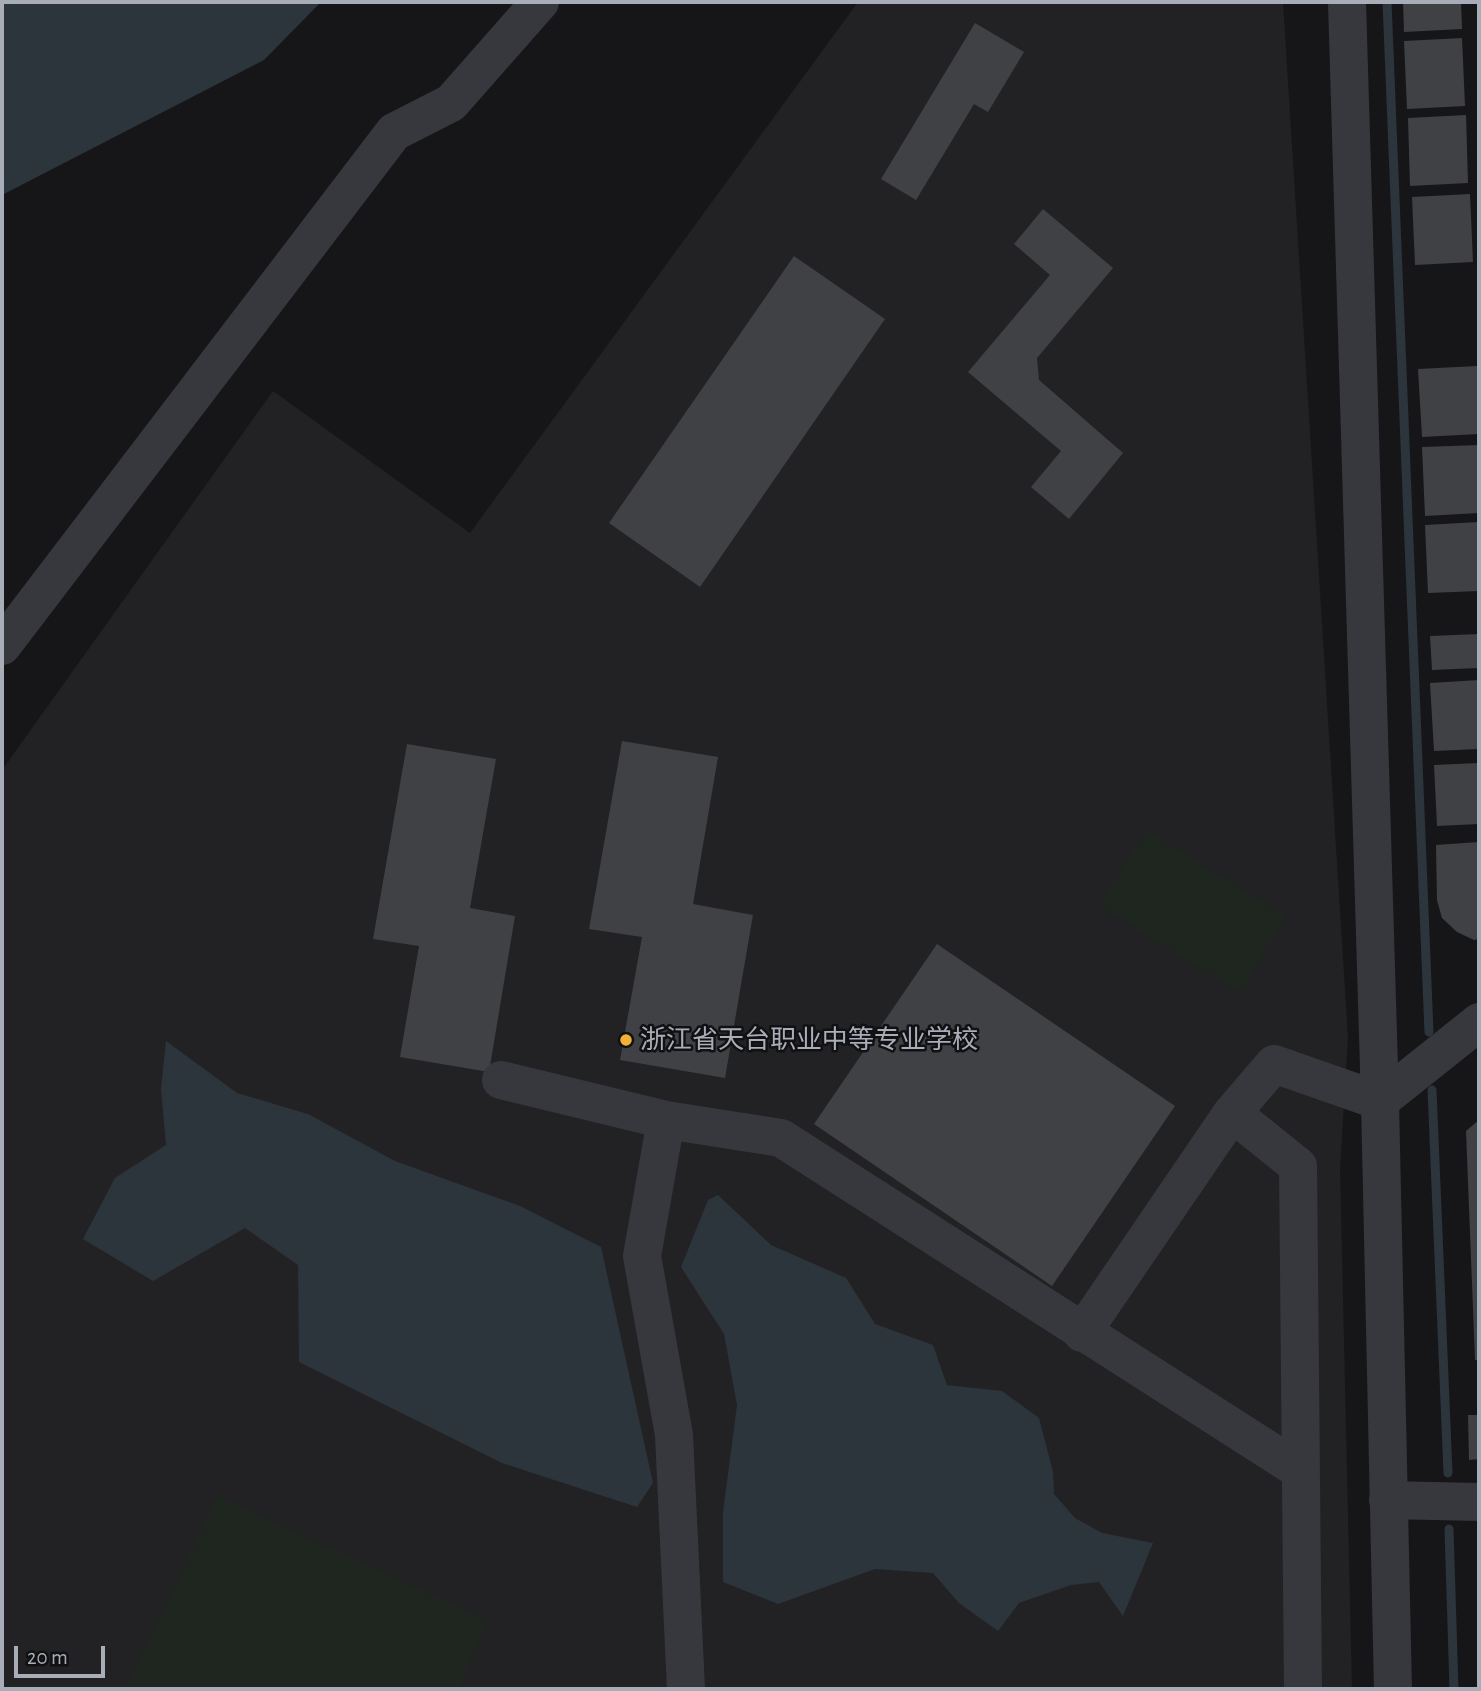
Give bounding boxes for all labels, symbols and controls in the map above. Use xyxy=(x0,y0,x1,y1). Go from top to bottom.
place label: 浙江省天台职业中等专业学校 xyxy=(640,1024,978,1056)
marker: 浙江省天台职业中等专业学校 xyxy=(618,1032,634,1048)
scale bar xyxy=(18,1632,108,1676)
text: 20 m xyxy=(27,1647,68,1668)

